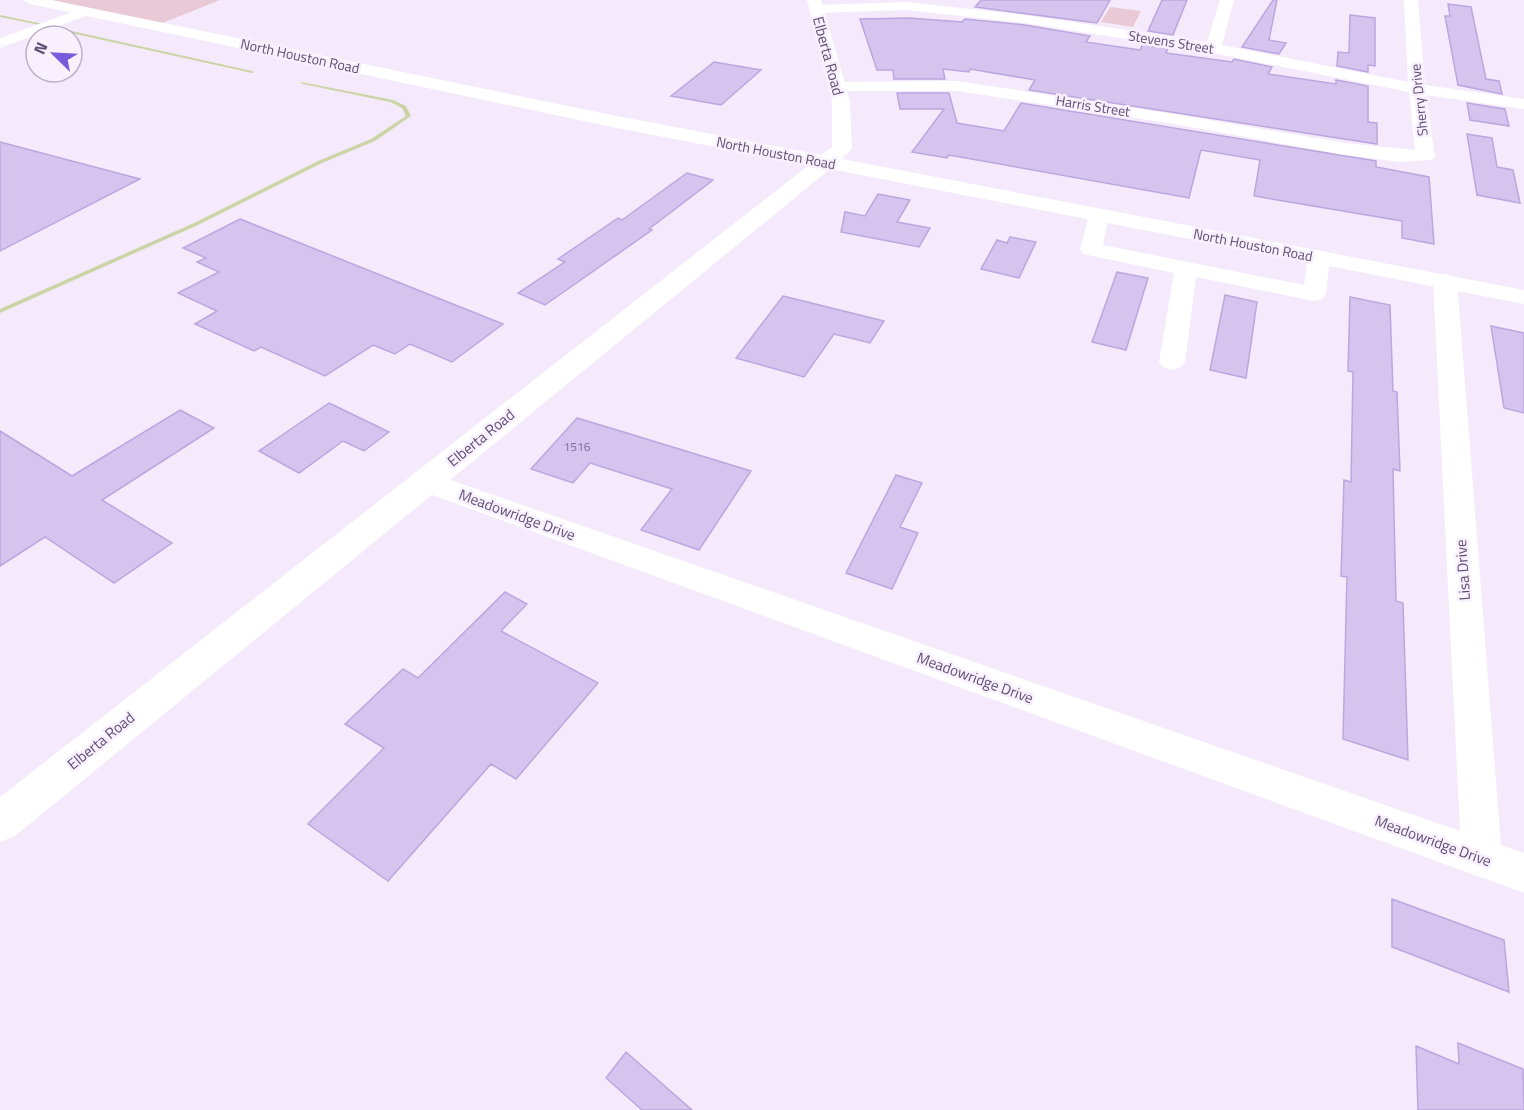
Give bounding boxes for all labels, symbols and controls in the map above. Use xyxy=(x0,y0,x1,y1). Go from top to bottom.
street label: Elberta Road xyxy=(807,14,850,98)
north arrow xyxy=(24,24,84,84)
street label: Stevens Street xyxy=(1127,24,1215,59)
street label: North Houston Road xyxy=(239,33,362,78)
text: N xyxy=(27,38,54,58)
street label: Sherry Drive xyxy=(1404,63,1433,137)
street label: Harris Street xyxy=(1054,89,1132,122)
street label: North Houston Road xyxy=(715,131,838,174)
street label: North Houston Road xyxy=(1192,223,1315,266)
street label: Elberta Road xyxy=(442,403,519,472)
house number: 1516 xyxy=(564,437,591,456)
street label: Meadowridge Drive xyxy=(456,483,579,546)
street label: Lisa Drive xyxy=(1449,539,1476,601)
street label: Meadowridge Drive xyxy=(914,646,1037,709)
street label: Elberta Road xyxy=(62,706,139,775)
street label: Meadowridge Drive xyxy=(1372,809,1495,872)

